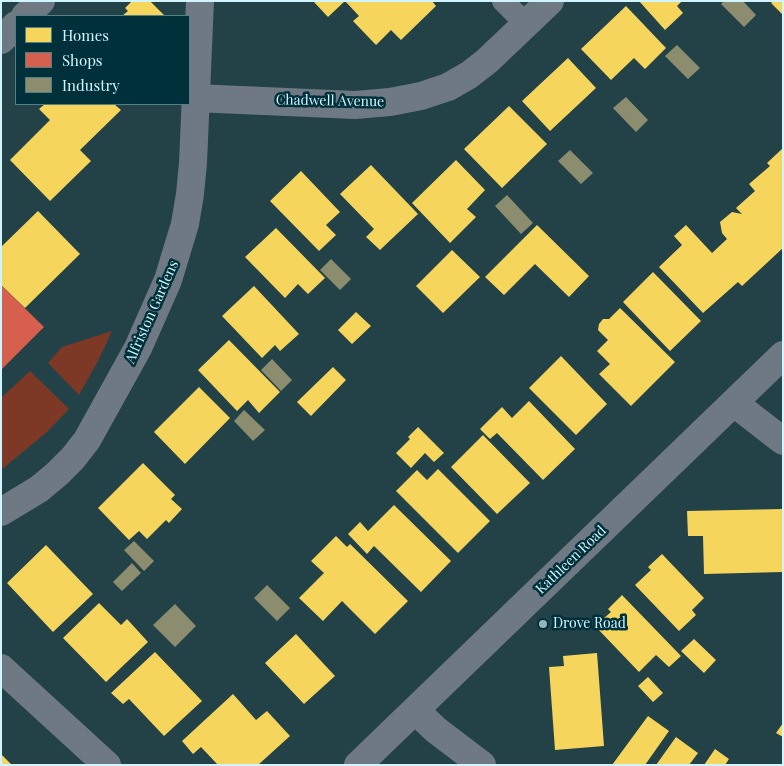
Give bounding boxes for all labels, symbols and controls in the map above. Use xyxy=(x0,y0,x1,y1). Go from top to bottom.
legend xyxy=(15,15,190,105)
text: Homes xyxy=(62,25,109,45)
text: Shops xyxy=(62,50,103,70)
text: Industry xyxy=(62,75,120,95)
street label: Chadwell Avenue xyxy=(276,92,384,110)
street label: Alfriston Gardens xyxy=(122,258,182,366)
street label: Kathleen Road xyxy=(532,522,610,598)
place label: Drove Road xyxy=(553,616,626,632)
marker: Drove Road xyxy=(537,618,549,630)

